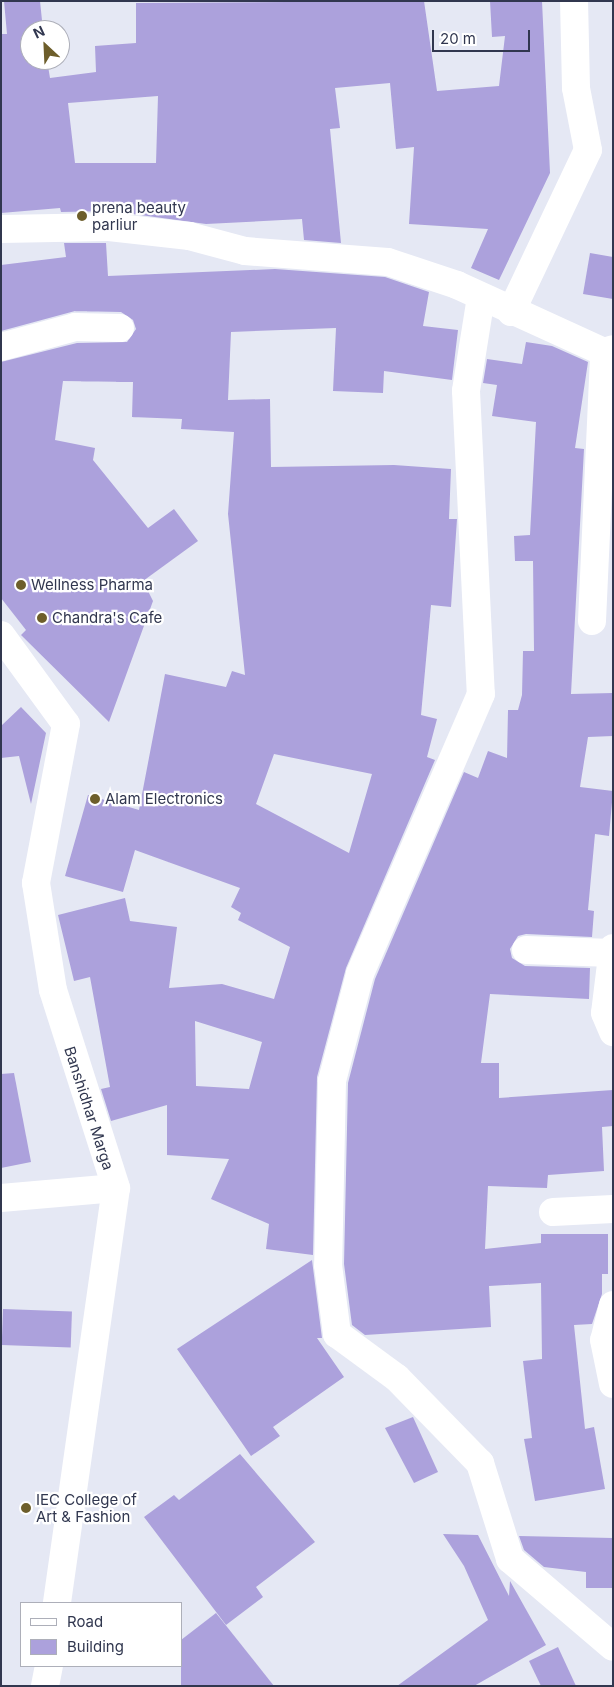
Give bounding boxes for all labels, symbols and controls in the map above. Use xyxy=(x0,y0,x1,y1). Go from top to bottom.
north arrow xyxy=(20,20,70,70)
scale bar xyxy=(434,20,532,52)
text: N xyxy=(30,22,47,42)
text: 20 m xyxy=(440,29,476,48)
place label: prena beauty parliur xyxy=(92,198,186,233)
marker: prena beauty parliur xyxy=(76,210,88,222)
place label: Wellness Pharma xyxy=(31,576,153,594)
marker: Wellness Pharma xyxy=(15,579,27,591)
place label: Chandra's Cafe xyxy=(52,609,162,627)
marker: Chandra's Cafe xyxy=(36,612,48,624)
place label: Alam Electronics xyxy=(105,790,223,808)
marker: Alam Electronics xyxy=(89,793,101,805)
street label: Banshidhar Marga xyxy=(61,1044,117,1172)
place label: IEC College of Art & Fashion xyxy=(36,1490,137,1525)
marker: IEC College of Art & Fashion xyxy=(20,1502,32,1514)
legend xyxy=(20,1602,182,1667)
text: Road xyxy=(67,1612,103,1631)
text: Building xyxy=(67,1637,124,1656)

